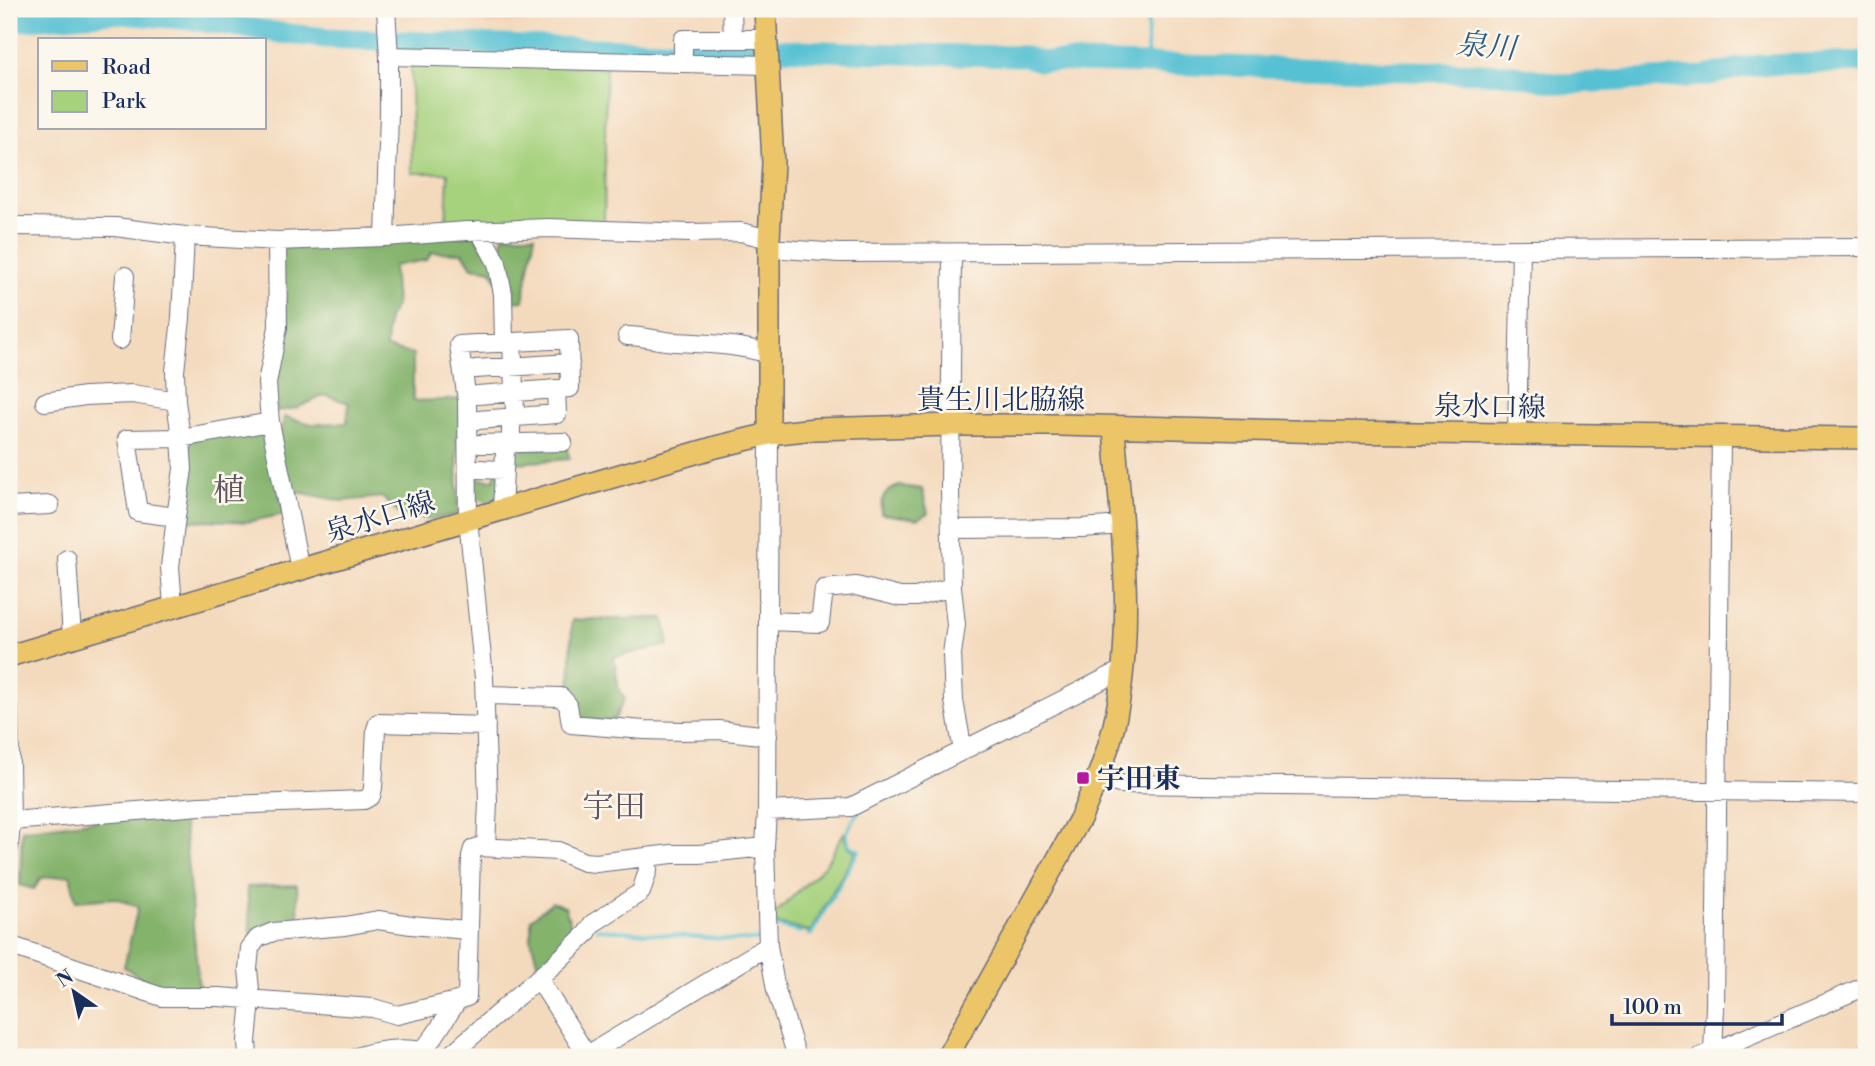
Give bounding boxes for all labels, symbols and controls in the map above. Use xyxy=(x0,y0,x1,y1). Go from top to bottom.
water label: 泉川 xyxy=(1454,25,1520,69)
legend xyxy=(38,38,266,130)
text: Road xyxy=(102,55,151,81)
text: Park xyxy=(102,89,147,115)
street label: 貴生川北脇線 xyxy=(917,383,1085,418)
street label: 泉水口線 xyxy=(1434,389,1546,426)
district label: 植 xyxy=(213,471,245,511)
street label: 泉水口線 xyxy=(322,484,439,551)
place label: 宇田東 xyxy=(1097,762,1181,797)
marker: 宇田東 xyxy=(1075,770,1091,786)
district label: 宇田 xyxy=(582,787,646,827)
north arrow xyxy=(38,958,108,1028)
text: N xyxy=(52,965,78,993)
scale bar xyxy=(1612,982,1782,1026)
text: 100 m xyxy=(1623,995,1682,1021)

